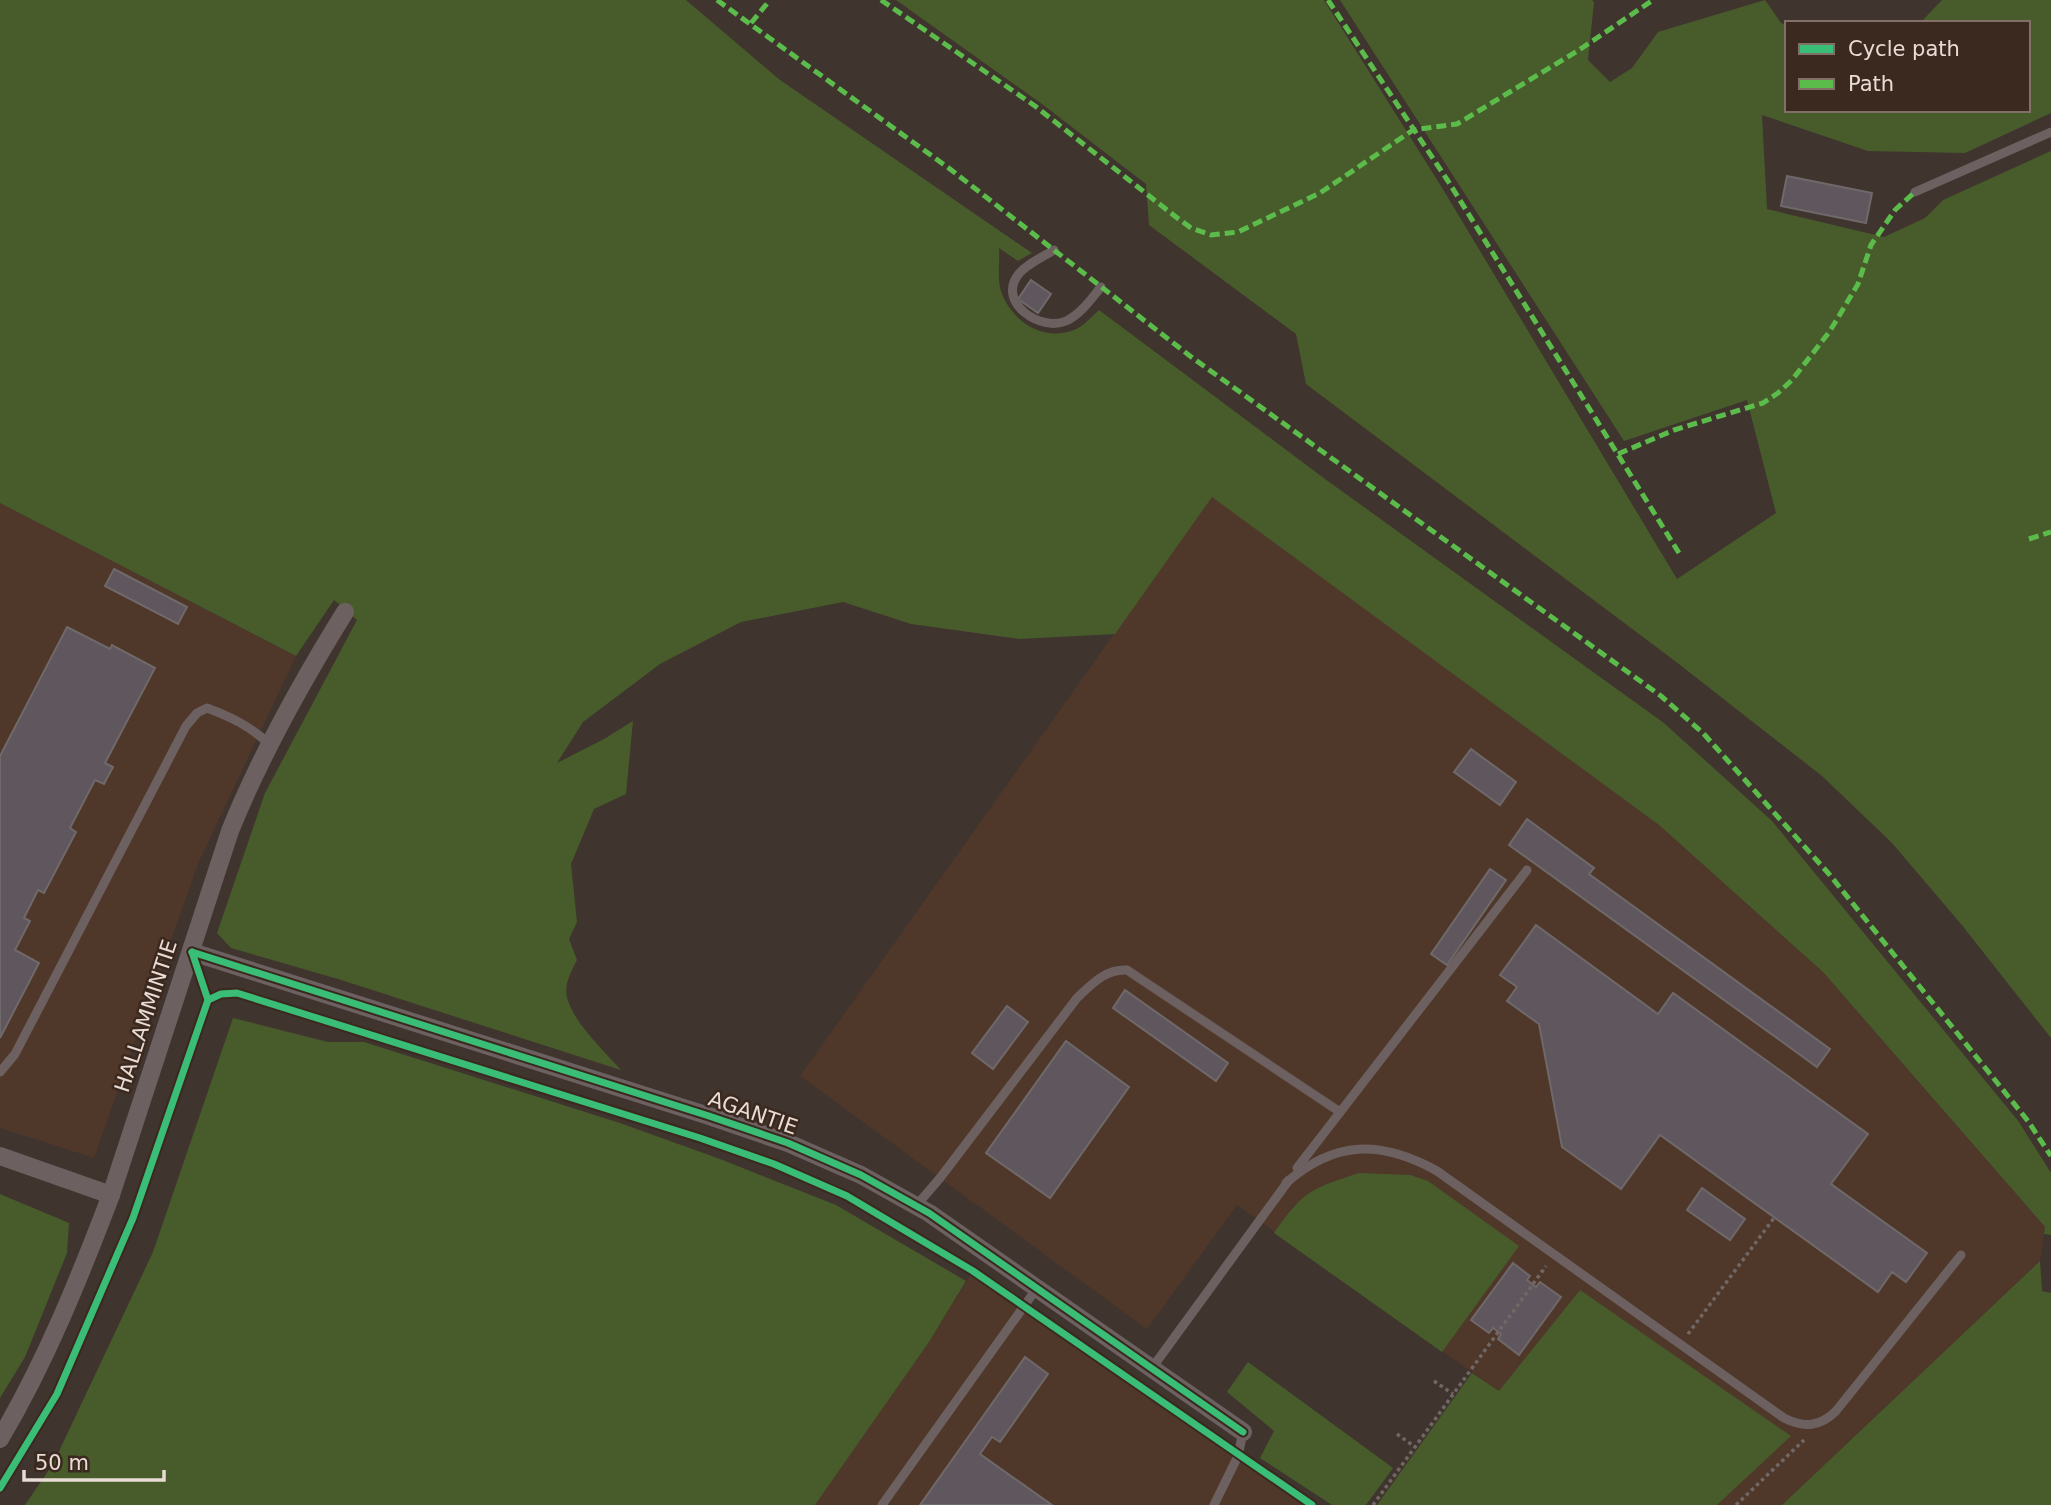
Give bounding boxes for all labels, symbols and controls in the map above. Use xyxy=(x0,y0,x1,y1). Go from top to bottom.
legend xyxy=(1785,21,2030,112)
text: Cycle path xyxy=(1848,37,1960,61)
text: Path xyxy=(1848,72,1894,96)
street label: HALLAMMINTIE xyxy=(110,937,182,1095)
street label: AGANTIE xyxy=(705,1087,801,1139)
scale bar xyxy=(24,1438,164,1482)
text: 50 m xyxy=(35,1451,89,1475)

